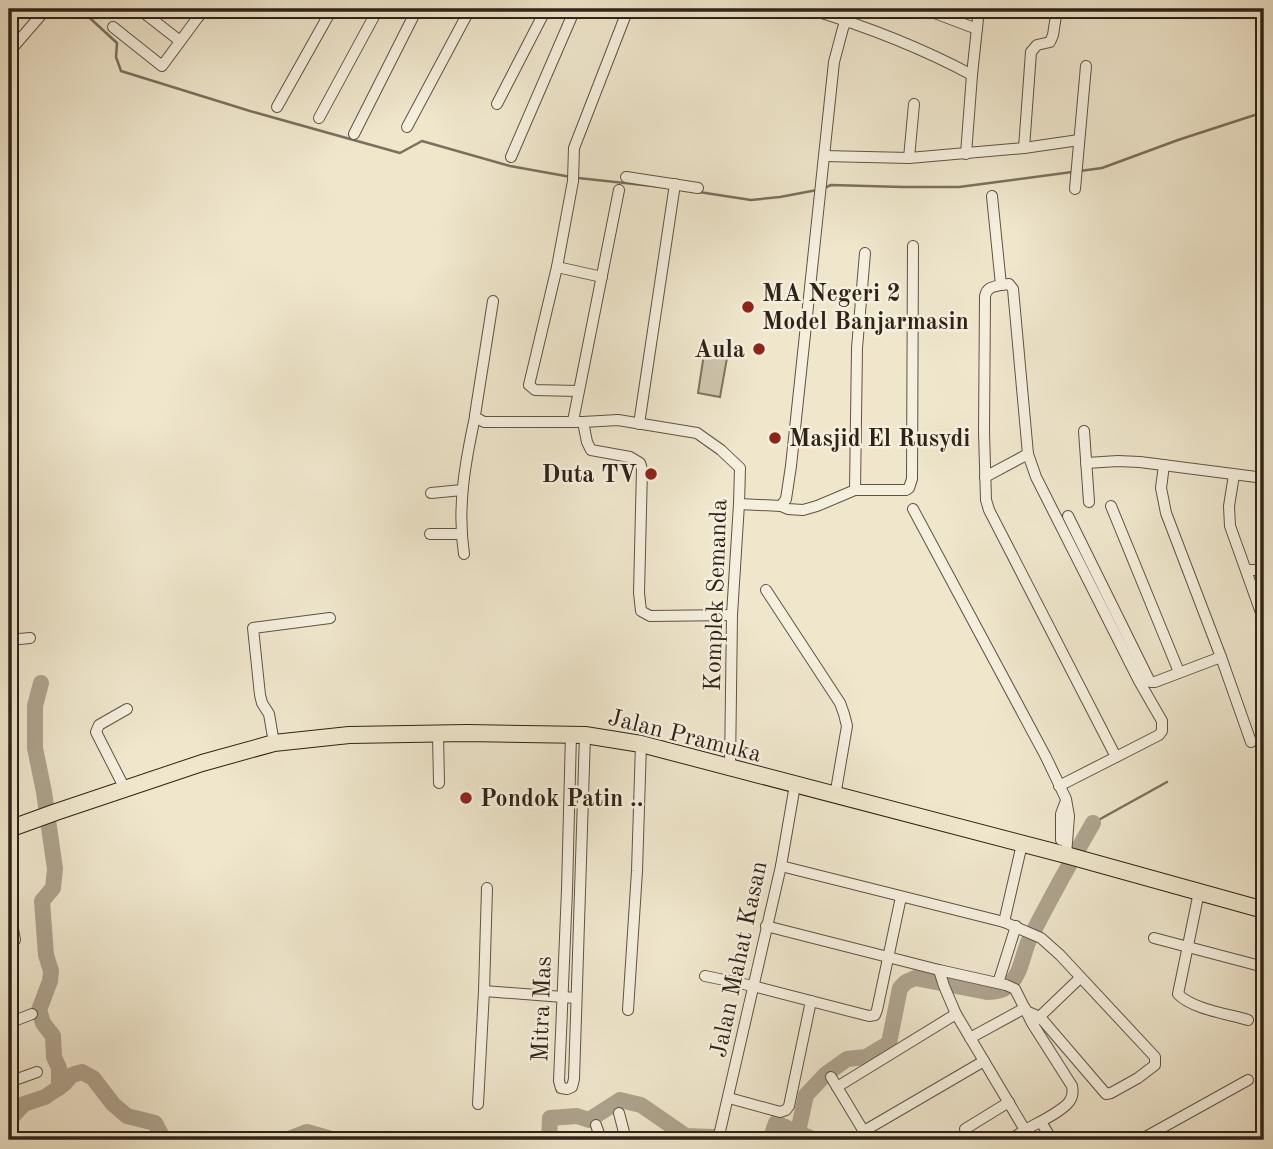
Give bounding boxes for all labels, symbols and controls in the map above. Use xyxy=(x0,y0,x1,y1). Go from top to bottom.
place label: MA Negeri 2 Model Banjarmasin xyxy=(762,283,969,335)
marker: MA Negeri 2 Model Banjarmasin xyxy=(740,299,756,315)
place label: Aula xyxy=(694,339,745,363)
marker: Aula xyxy=(751,341,767,357)
place label: Masjid El Rusydi xyxy=(789,428,970,452)
marker: Masjid El Rusydi xyxy=(767,430,783,446)
place label: Duta TV xyxy=(542,464,637,488)
marker: Duta TV xyxy=(643,466,659,482)
street label: Komplek Semanda xyxy=(702,498,732,692)
street label: Jalan Pramuka xyxy=(605,706,764,768)
place label: Pondok Patin .. xyxy=(480,788,644,812)
marker: Pondok Patin .. xyxy=(458,790,474,806)
street label: Jalan Mahat Kasan xyxy=(707,859,772,1060)
street label: Mitra Mas xyxy=(529,956,557,1062)

